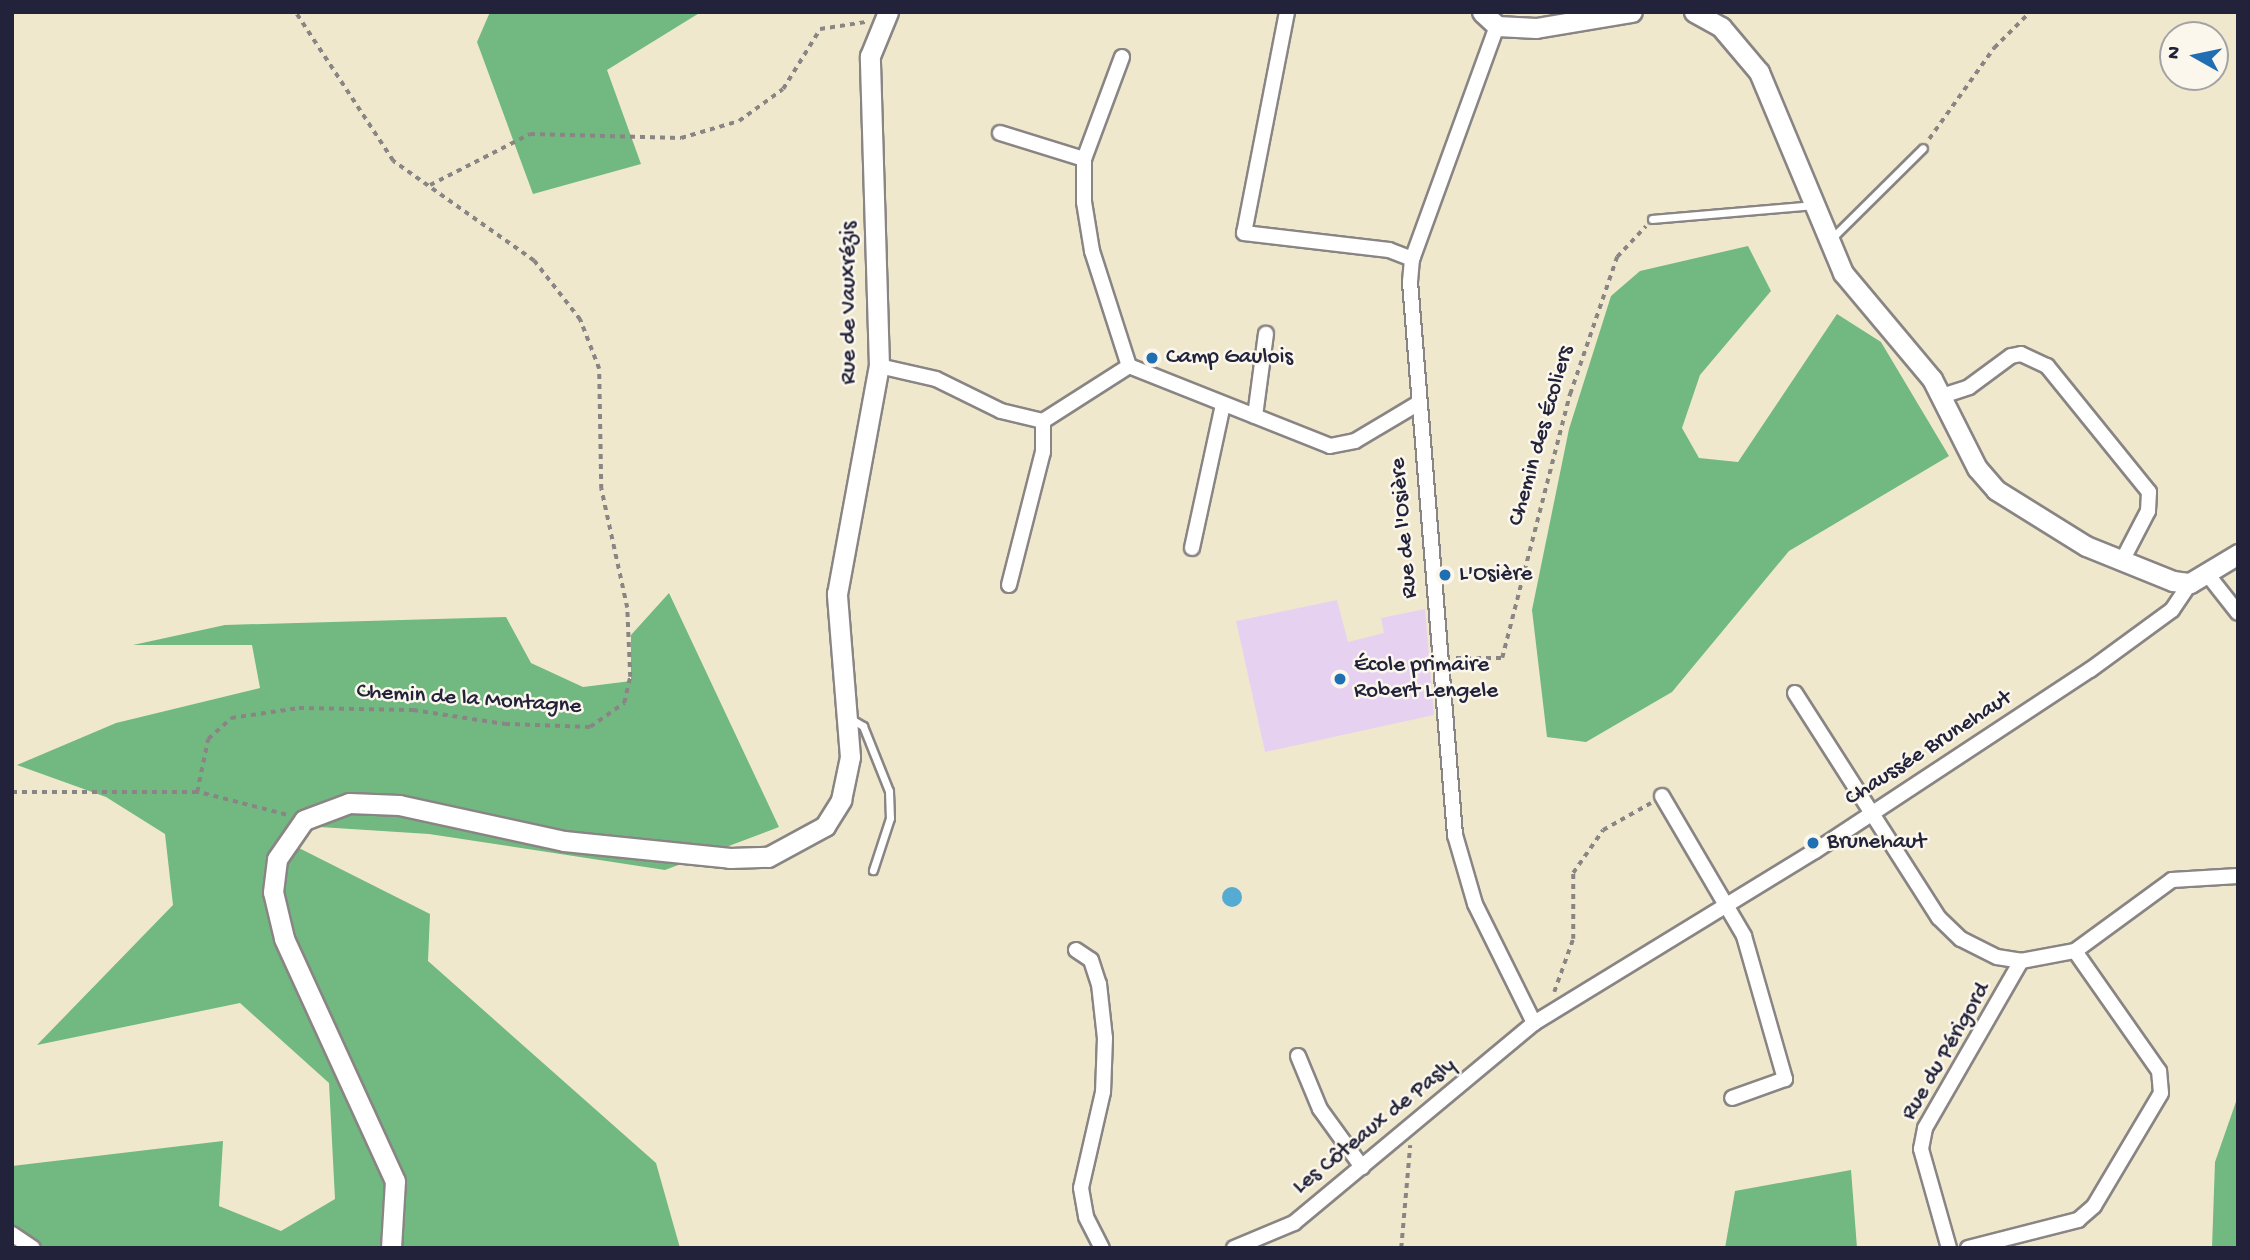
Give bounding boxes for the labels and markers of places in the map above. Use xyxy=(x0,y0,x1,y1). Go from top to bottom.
place label: Camp Gaulois xyxy=(1166,344,1293,372)
marker: Camp Gaulois xyxy=(1144,350,1160,366)
place label: L'Osière xyxy=(1459,561,1532,589)
marker: L'Osière xyxy=(1437,567,1453,583)
place label: École primaire Robert Lengele xyxy=(1354,652,1498,706)
marker: École primaire Robert Lengele xyxy=(1332,671,1348,687)
place label: Brunehaut xyxy=(1827,829,1926,857)
marker: Brunehaut xyxy=(1805,835,1821,851)

